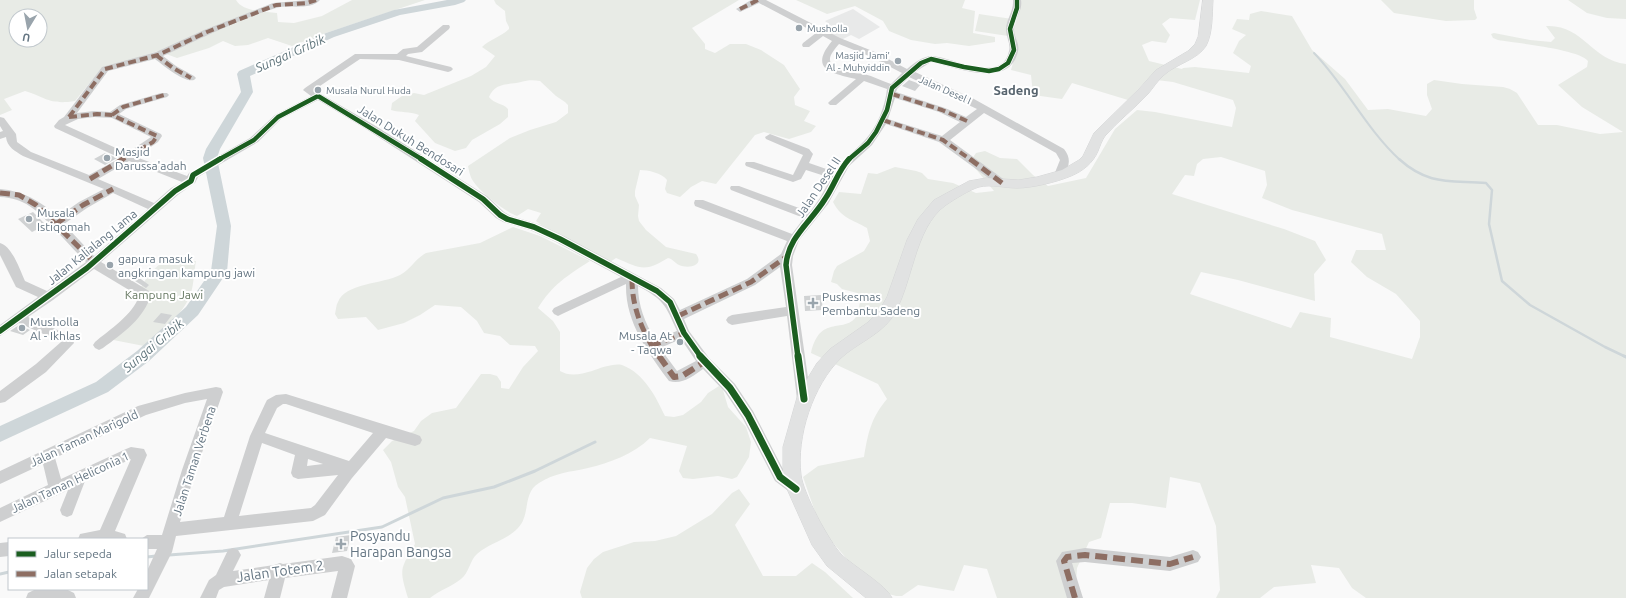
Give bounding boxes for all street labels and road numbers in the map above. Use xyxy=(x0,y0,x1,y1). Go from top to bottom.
street label: Jalan Desel I xyxy=(917,74,973,106)
street label: Jalan Dukuh Bendosari xyxy=(355,102,467,178)
street label: Jalan Desel II xyxy=(793,154,843,220)
street label: Jalan Kalialang Lama xyxy=(45,207,139,287)
street label: Jalan Taman Verbena xyxy=(170,405,218,517)
street label: Jalan Taman Marigold xyxy=(28,407,140,469)
street label: Jalan Taman Heliconia 1 xyxy=(9,449,131,515)
street label: Jalan Totem 2 xyxy=(235,557,325,585)

